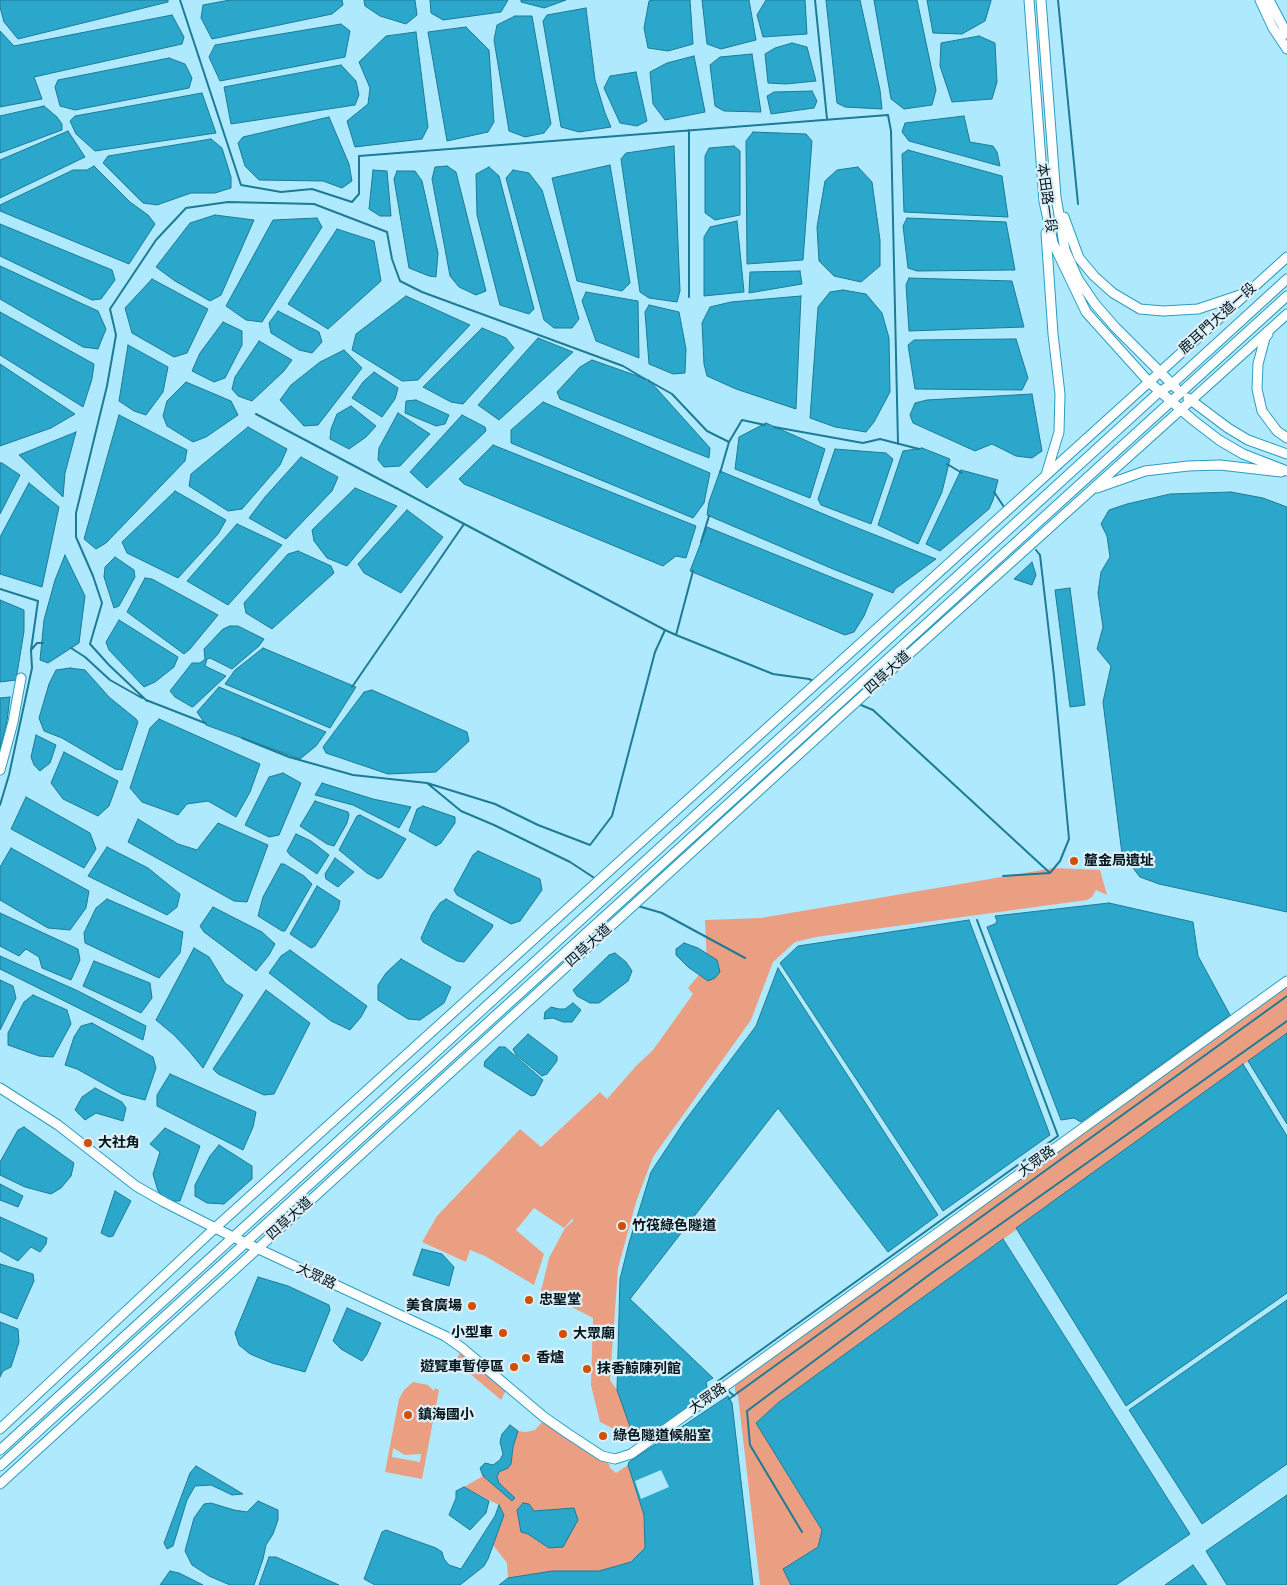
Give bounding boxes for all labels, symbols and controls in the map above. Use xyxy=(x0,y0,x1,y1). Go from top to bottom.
street label: 本田路一段 xyxy=(1033,162,1059,234)
street label: 鹿耳門大道一段 xyxy=(1176,280,1260,358)
street label: 四草大道 xyxy=(862,648,914,698)
place label: 釐金局遺址 xyxy=(1084,853,1154,869)
marker: 釐金局遺址 xyxy=(1068,855,1080,867)
street label: 四草大道 xyxy=(563,921,615,971)
place label: 大社角 xyxy=(98,1135,140,1151)
marker: 大社角 xyxy=(82,1137,94,1149)
street label: 大眾路 xyxy=(1015,1143,1059,1181)
street label: 四草大道 xyxy=(264,1194,316,1244)
place label: 竹筏綠色隧道 xyxy=(632,1218,716,1234)
marker: 竹筏綠色隧道 xyxy=(616,1220,628,1232)
street label: 大眾路 xyxy=(293,1261,339,1293)
place label: 忠聖堂 xyxy=(539,1292,581,1308)
marker: 忠聖堂 xyxy=(523,1294,535,1306)
place label: 美食廣場 xyxy=(406,1298,462,1314)
marker: 美食廣場 xyxy=(466,1300,478,1312)
place label: 小型車 xyxy=(451,1325,493,1341)
place label: 大眾廟 xyxy=(573,1326,615,1342)
marker: 小型車 xyxy=(497,1327,509,1339)
marker: 大眾廟 xyxy=(557,1328,569,1340)
place label: 香爐 xyxy=(536,1350,564,1366)
marker: 香爐 xyxy=(520,1352,532,1364)
place label: 遊覽車暫停區 xyxy=(420,1359,504,1375)
marker: 遊覽車暫停區 xyxy=(508,1361,520,1373)
place label: 抹香鯨陳列館 xyxy=(597,1361,681,1377)
marker: 抹香鯨陳列館 xyxy=(581,1363,593,1375)
street label: 大眾路 xyxy=(686,1380,730,1418)
place label: 鎮海國小 xyxy=(418,1407,474,1423)
marker: 鎮海國小 xyxy=(402,1409,414,1421)
place label: 綠色隧道候船室 xyxy=(613,1428,711,1444)
marker: 綠色隧道候船室 xyxy=(597,1430,609,1442)

